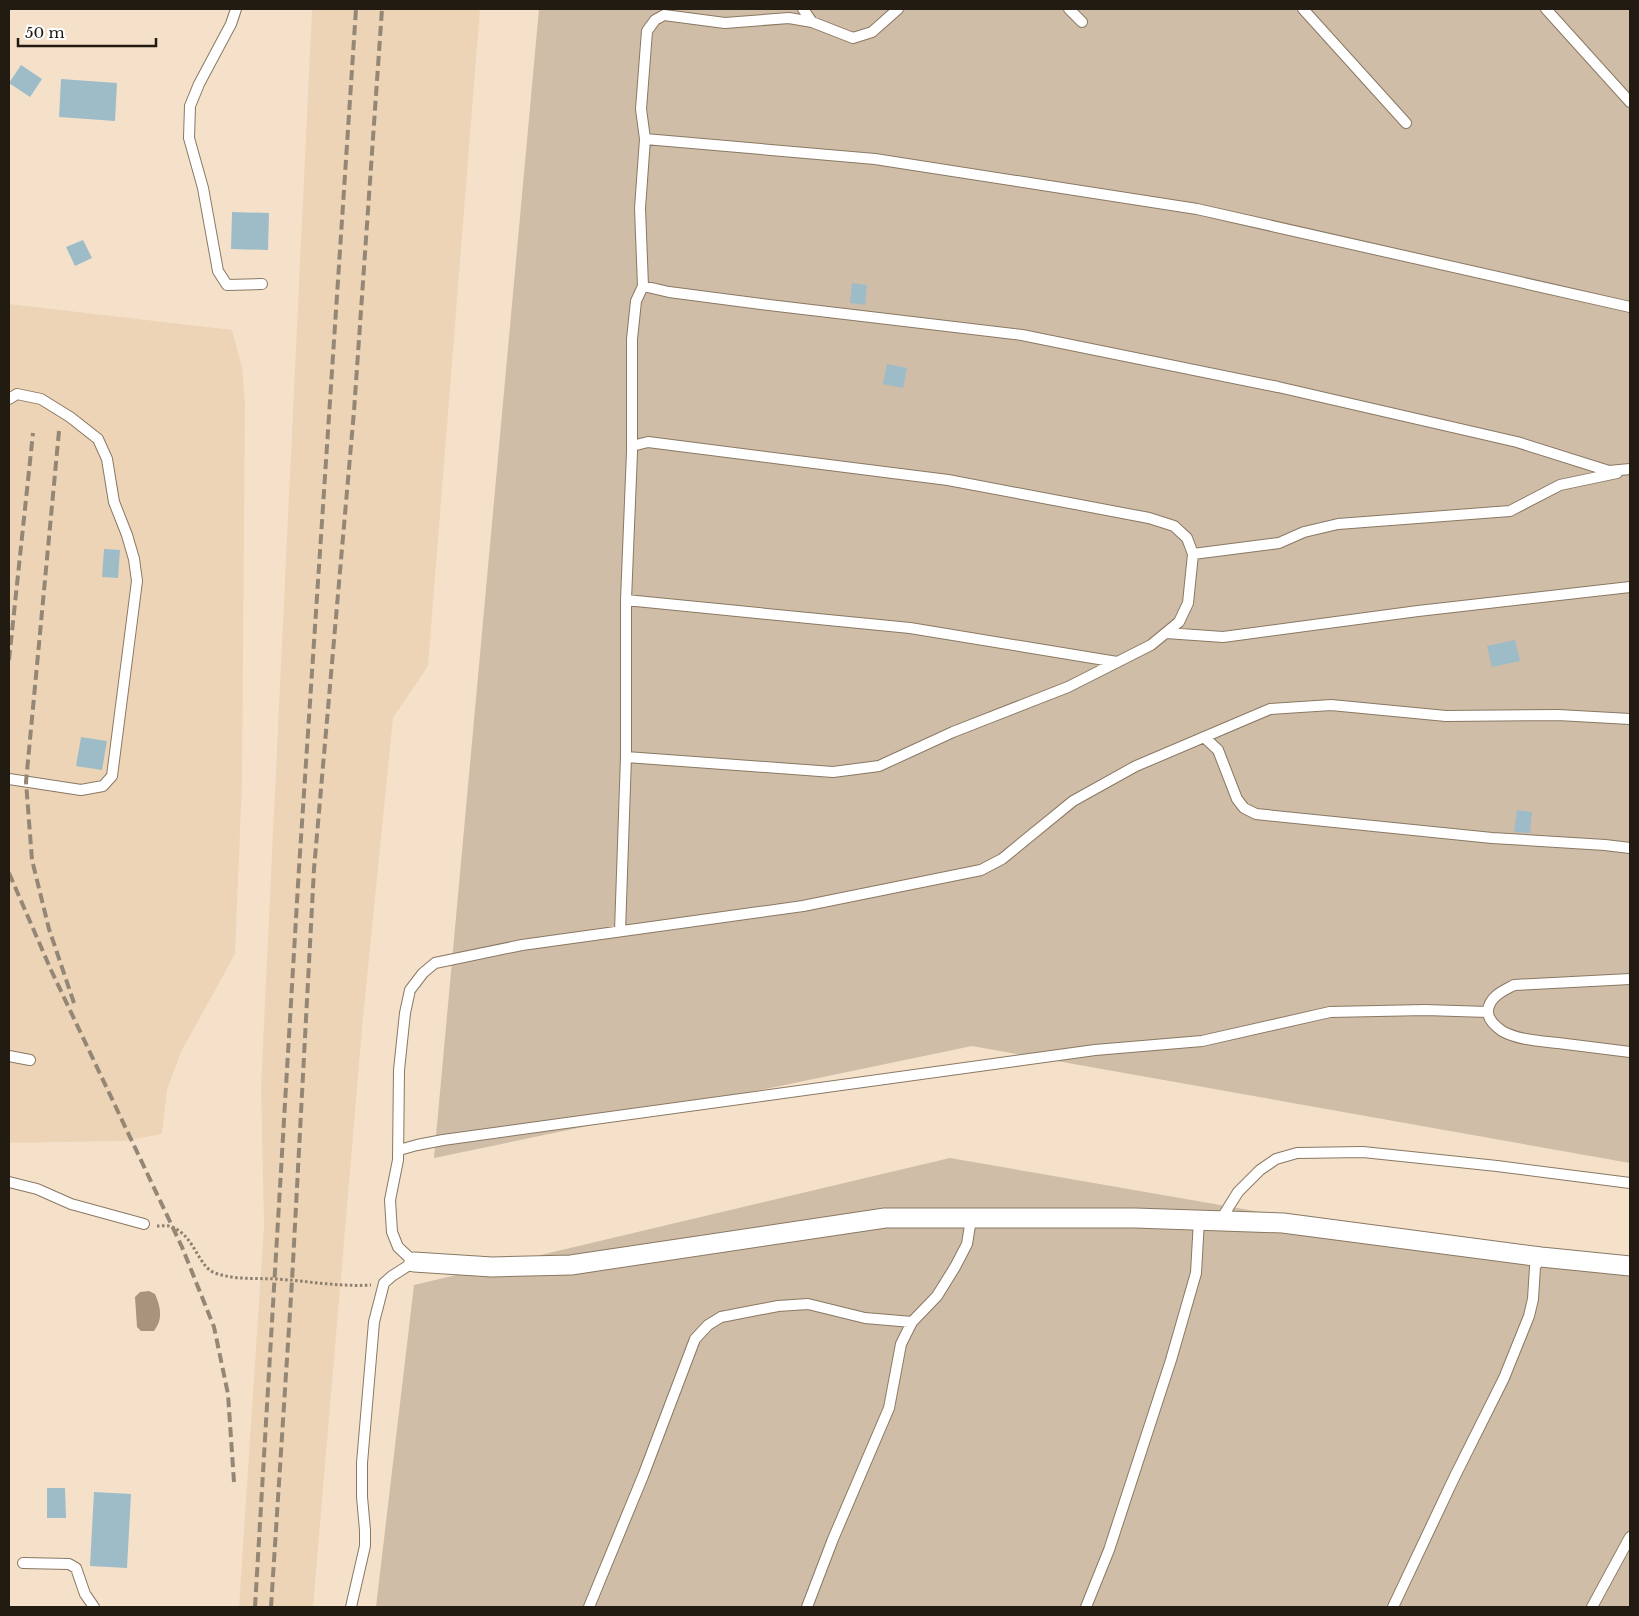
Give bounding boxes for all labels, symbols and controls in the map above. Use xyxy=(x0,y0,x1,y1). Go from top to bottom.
scale bar xyxy=(18,15,155,47)
text: 50 m xyxy=(25,23,65,42)

